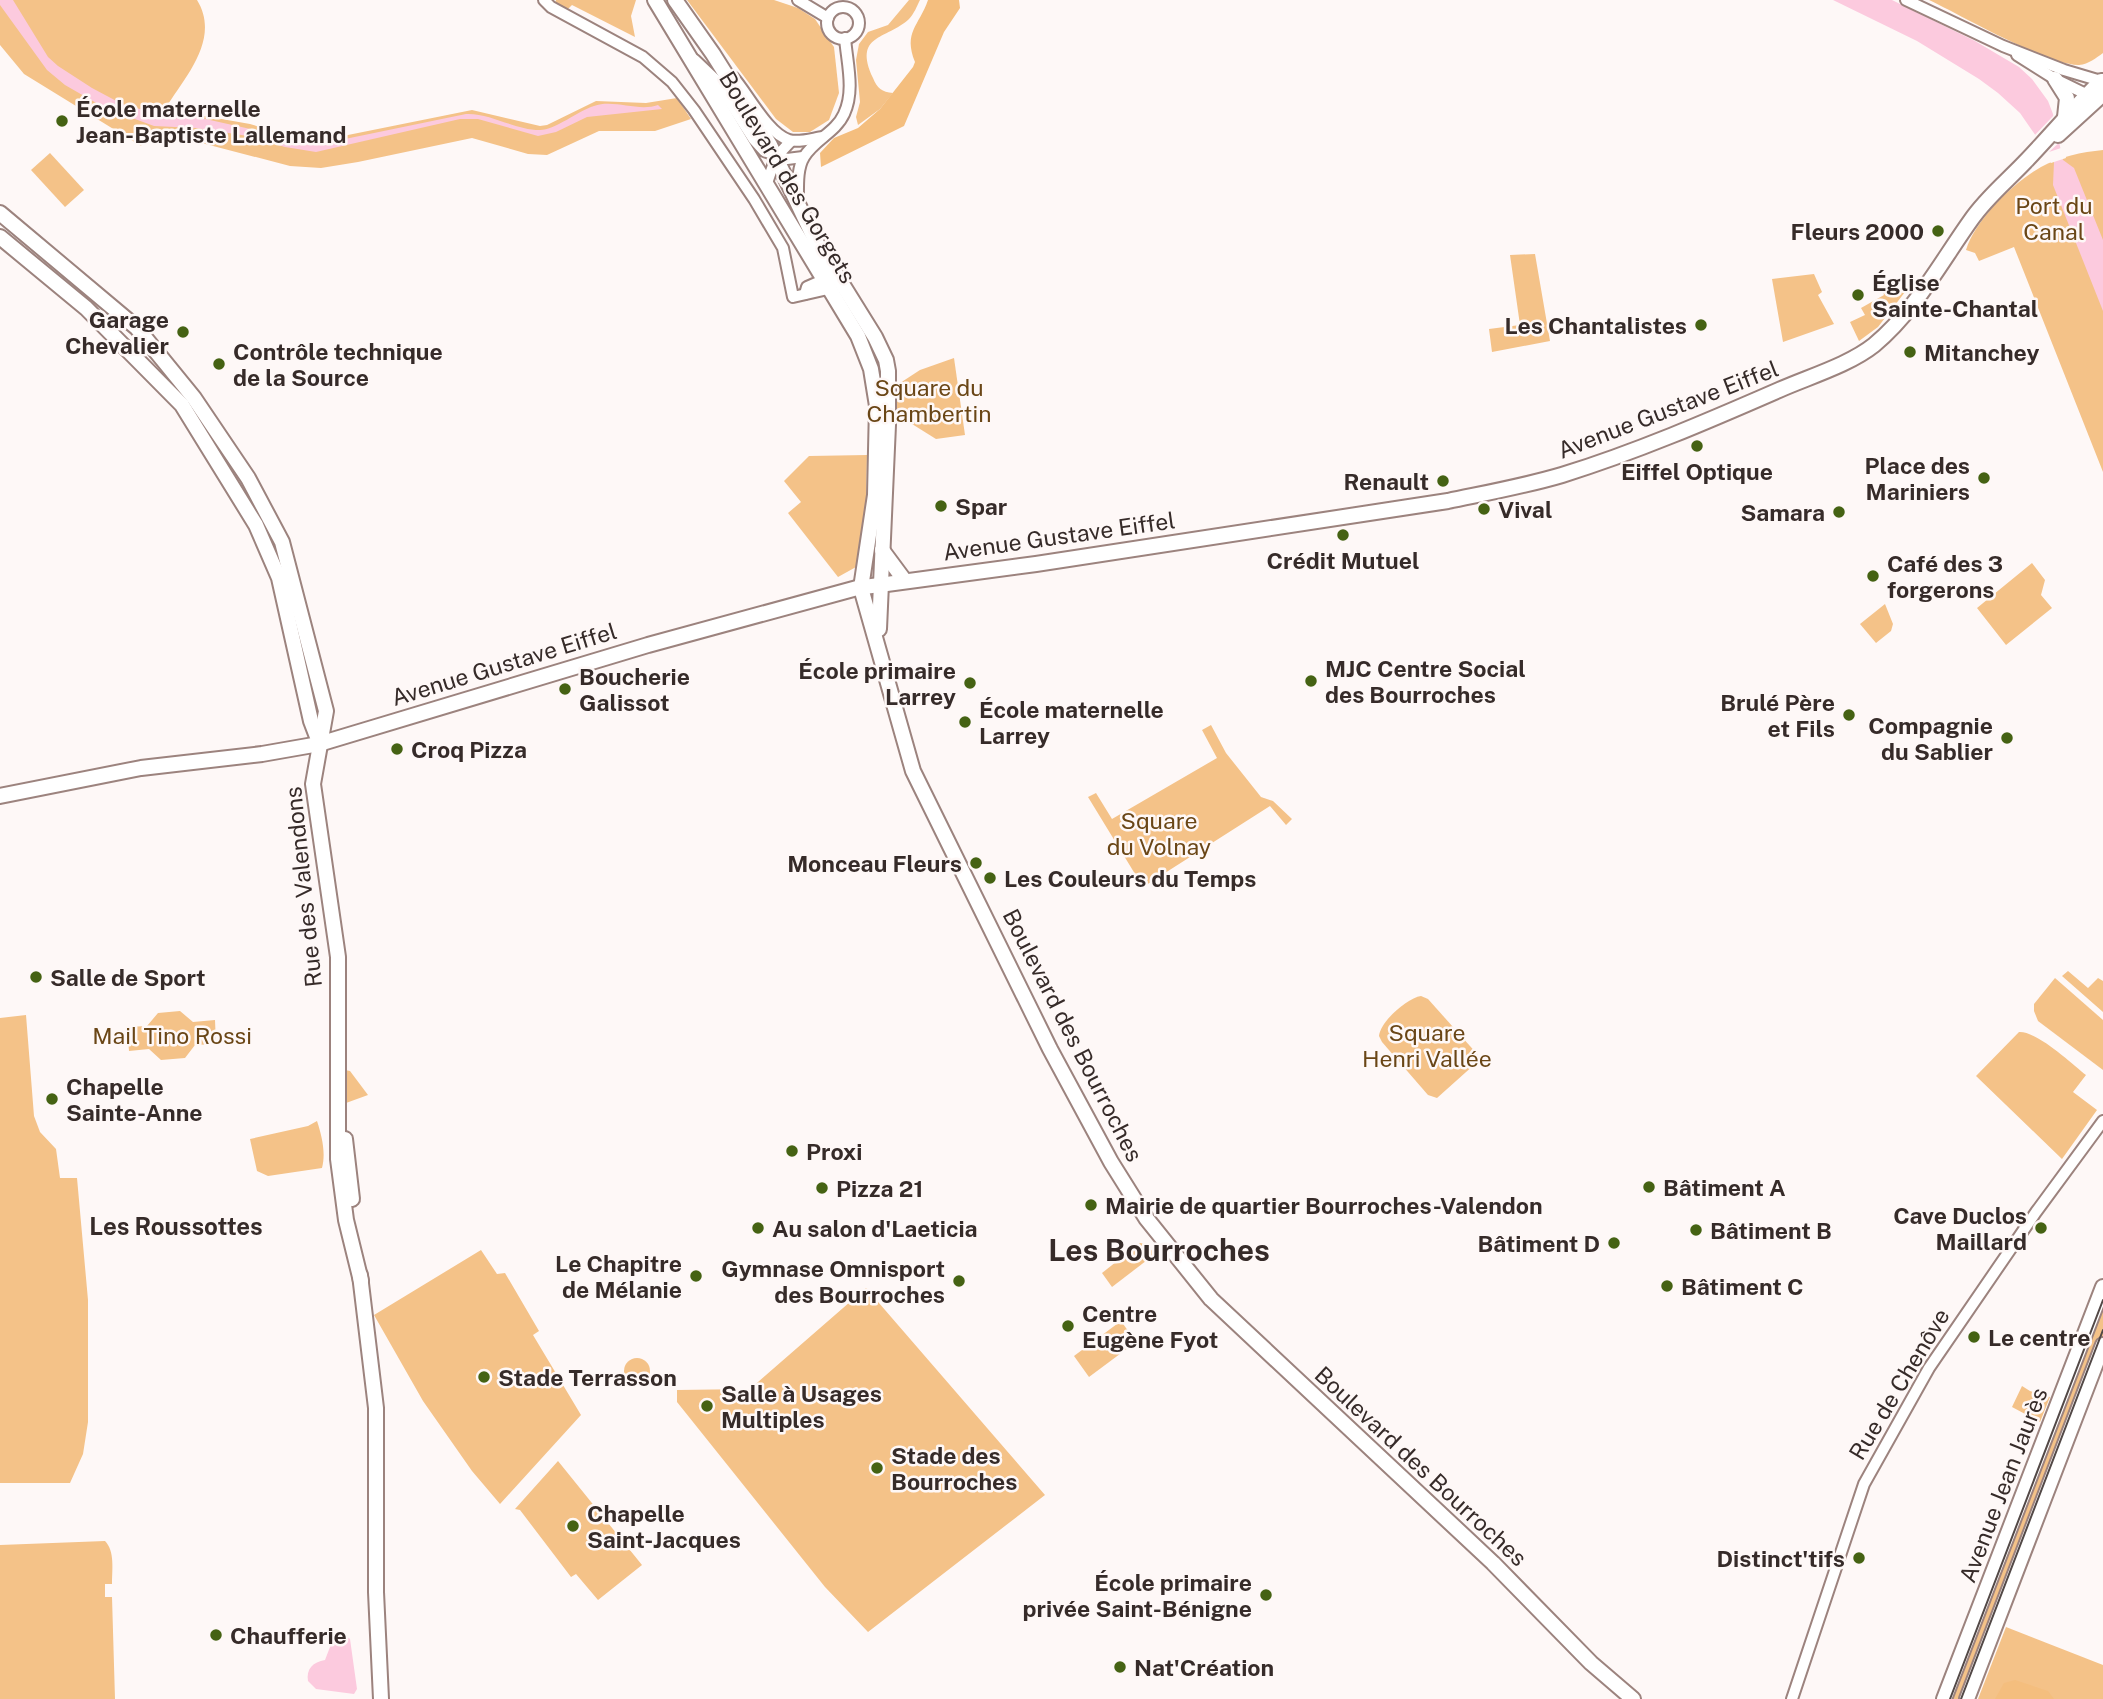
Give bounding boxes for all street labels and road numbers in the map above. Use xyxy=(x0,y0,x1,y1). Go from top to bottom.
street label: Boulevard des Gorgets xyxy=(714,66,862,288)
street label: Avenue Gustave Eiffel xyxy=(1554,354,1782,464)
street label: Avenue Gustave Eiffel xyxy=(941,506,1177,566)
street label: Avenue Gustave Eiffel xyxy=(388,617,620,711)
street label: Rue des Valendons xyxy=(279,785,327,989)
street label: Boulevard des Bourroches xyxy=(997,904,1149,1166)
street label: Rue de Chenôve xyxy=(1843,1303,1955,1465)
street label: Boulevard des Bourroches xyxy=(1309,1361,1533,1571)
street label: Avenue Jean Jaurès xyxy=(1953,1384,2053,1586)

